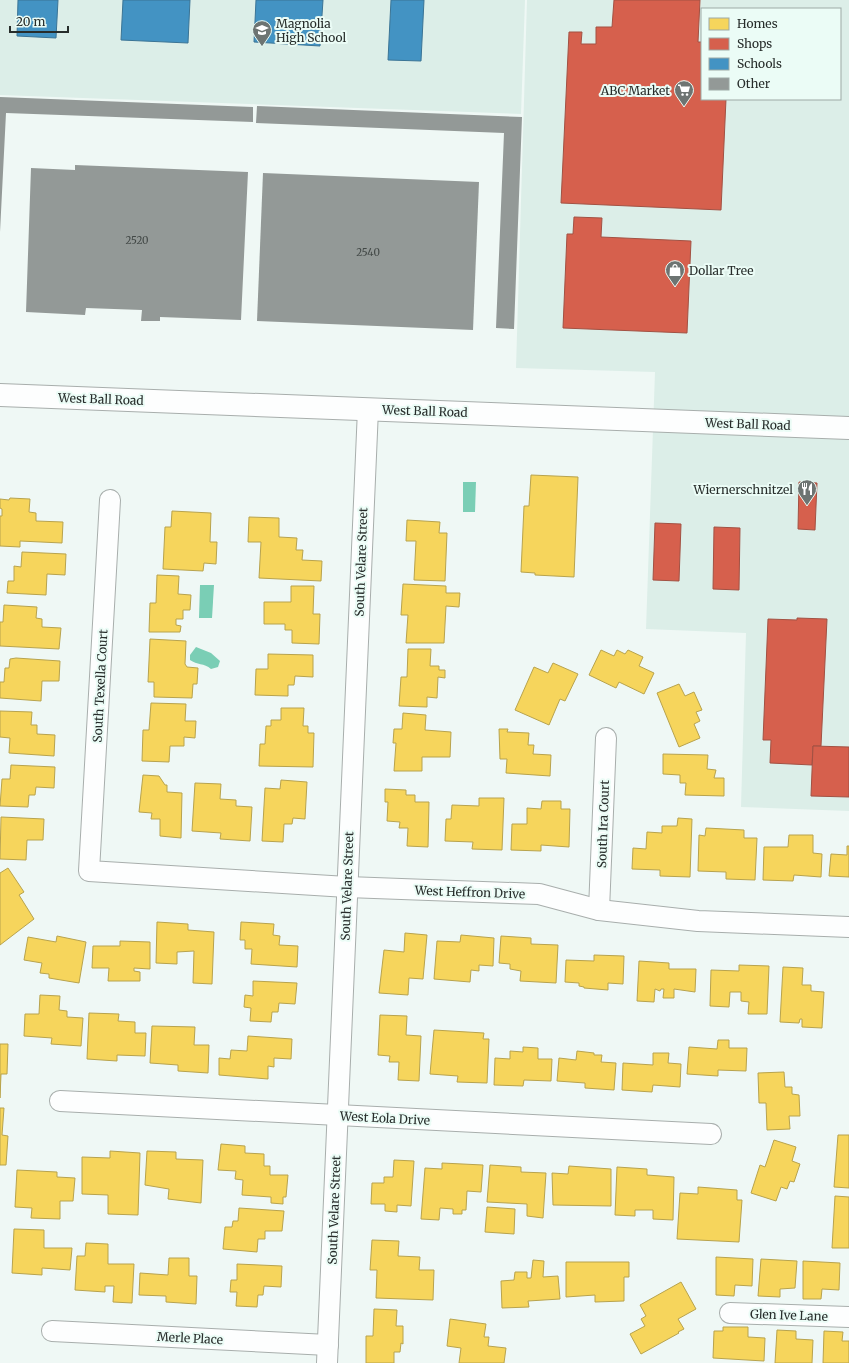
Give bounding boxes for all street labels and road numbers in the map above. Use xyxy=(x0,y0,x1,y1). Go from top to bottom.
street label: West Ball Road xyxy=(57,390,144,408)
street label: West Ball Road xyxy=(381,402,468,420)
street label: West Ball Road xyxy=(704,415,791,433)
street label: South Velare Street xyxy=(352,507,370,617)
street label: South Texella Court xyxy=(90,629,110,743)
street label: South Ira Court xyxy=(594,779,612,868)
street label: South Velare Street xyxy=(338,831,356,941)
street label: West Heffron Drive xyxy=(414,883,525,901)
street label: West Eola Drive xyxy=(339,1108,430,1128)
street label: South Velare Street xyxy=(325,1155,343,1265)
street label: Glen Ive Lane xyxy=(750,1306,828,1324)
street label: Merle Place xyxy=(157,1329,223,1347)

